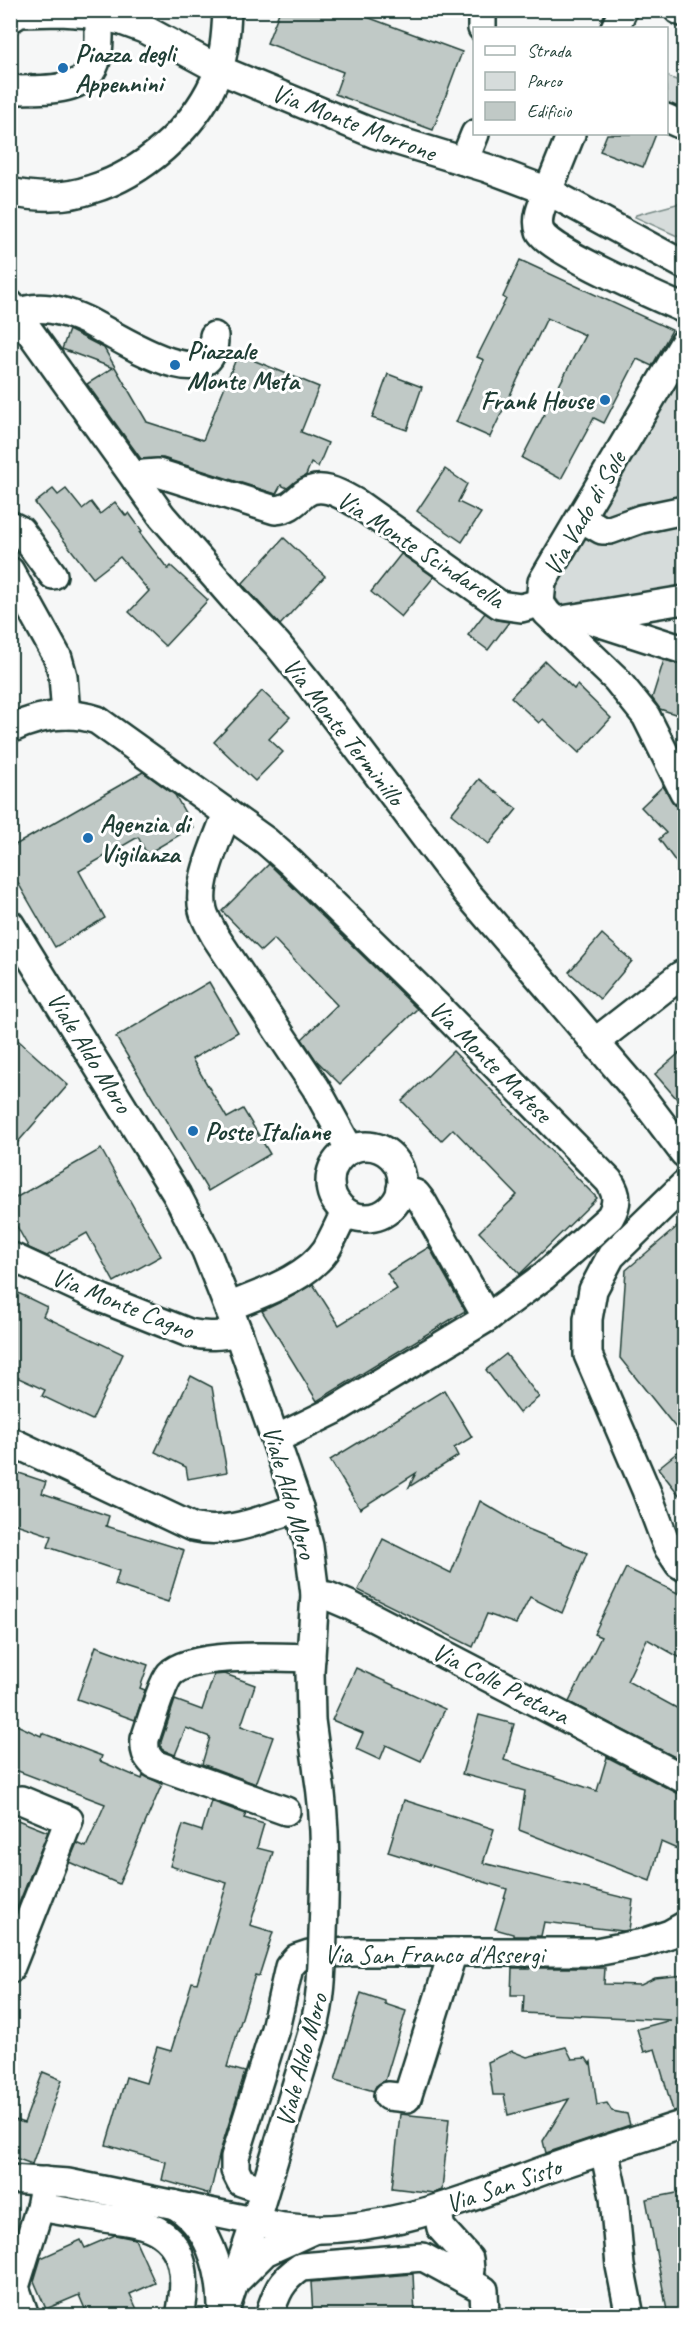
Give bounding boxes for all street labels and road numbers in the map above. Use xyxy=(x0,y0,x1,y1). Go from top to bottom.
street label: Via Monte Morrone xyxy=(267,76,443,170)
street label: Via Vado di Sole xyxy=(536,443,635,581)
street label: Via Monte Scindarella xyxy=(331,483,512,617)
street label: Via Monte Terminillo xyxy=(275,651,413,814)
street label: Viale Aldo Moro xyxy=(39,986,141,1121)
street label: Via Monte Matese xyxy=(422,993,561,1132)
street label: Via Monte Cagno xyxy=(47,1260,200,1348)
street label: Viale Aldo Moro xyxy=(255,1422,325,1564)
street label: Via Colle Pretara xyxy=(427,1635,576,1733)
street label: Via San Franco d'Assergi xyxy=(324,1938,547,1971)
street label: Viale Aldo Moro xyxy=(268,1988,336,2130)
street label: Via San Sisto xyxy=(441,2150,568,2221)

